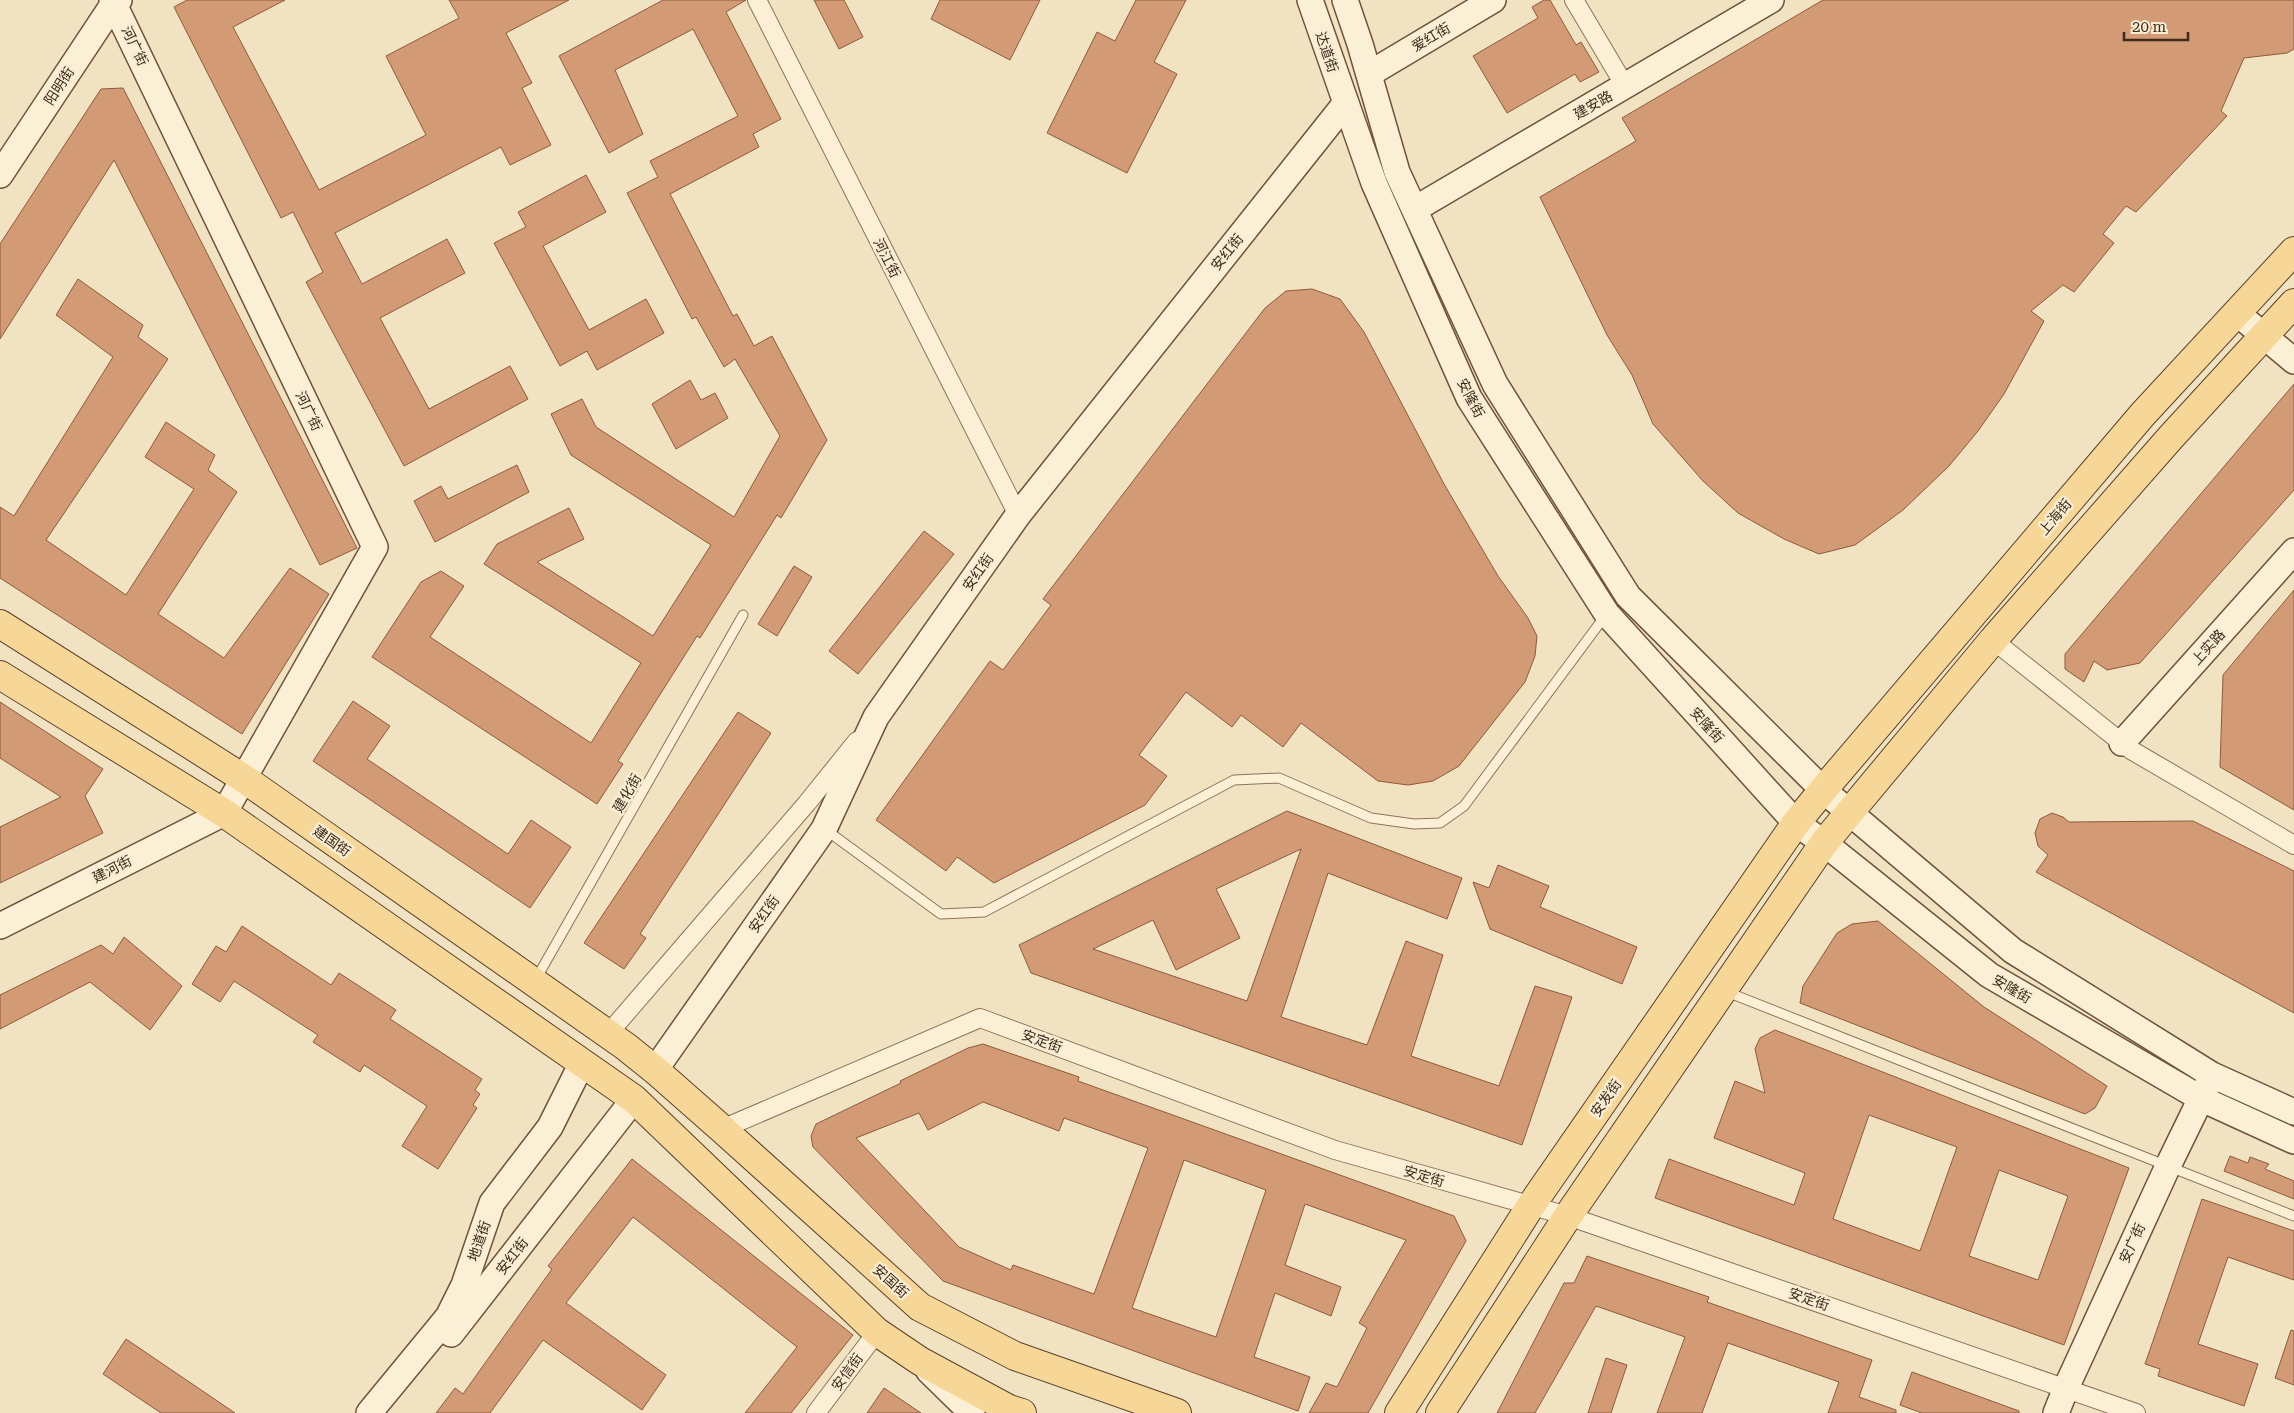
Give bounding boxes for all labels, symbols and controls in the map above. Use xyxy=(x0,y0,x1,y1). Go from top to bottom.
scale bar xyxy=(2124,10,2188,42)
text: 20 m xyxy=(2132,18,2167,36)
street label: 爱红街 xyxy=(1409,19,1453,55)
street label: 河广街 xyxy=(119,24,151,68)
street label: 达道街 xyxy=(1313,30,1341,74)
street label: 阳明街 xyxy=(41,64,77,108)
street label: 建安路 xyxy=(1571,88,1615,122)
street label: 安红街 xyxy=(1208,231,1246,273)
street label: 河江街 xyxy=(870,236,904,280)
street label: 安隆街 xyxy=(1454,376,1488,420)
street label: 河广街 xyxy=(293,389,325,433)
street label: 上海街 xyxy=(2035,496,2075,538)
street label: 安红街 xyxy=(959,550,997,594)
street label: 上实路 xyxy=(2188,626,2228,668)
street label: 安隆街 xyxy=(1687,704,1727,746)
street label: 建化街 xyxy=(610,771,644,815)
street label: 建国街 xyxy=(310,822,354,860)
street label: 建河街 xyxy=(90,852,134,886)
street label: 安红街 xyxy=(745,892,783,936)
street label: 安隆街 xyxy=(1990,972,2034,1006)
street label: 安定街 xyxy=(1020,1026,1064,1056)
street label: 安发街 xyxy=(1587,1076,1625,1120)
street label: 安定街 xyxy=(1402,1163,1446,1189)
street label: 地道街 xyxy=(465,1219,493,1263)
street label: 安广街 xyxy=(2116,1221,2148,1265)
street label: 安红街 xyxy=(493,1235,531,1277)
street label: 安国街 xyxy=(870,1261,912,1301)
street label: 安定街 xyxy=(1787,1285,1831,1313)
street label: 安信街 xyxy=(828,1350,866,1394)

